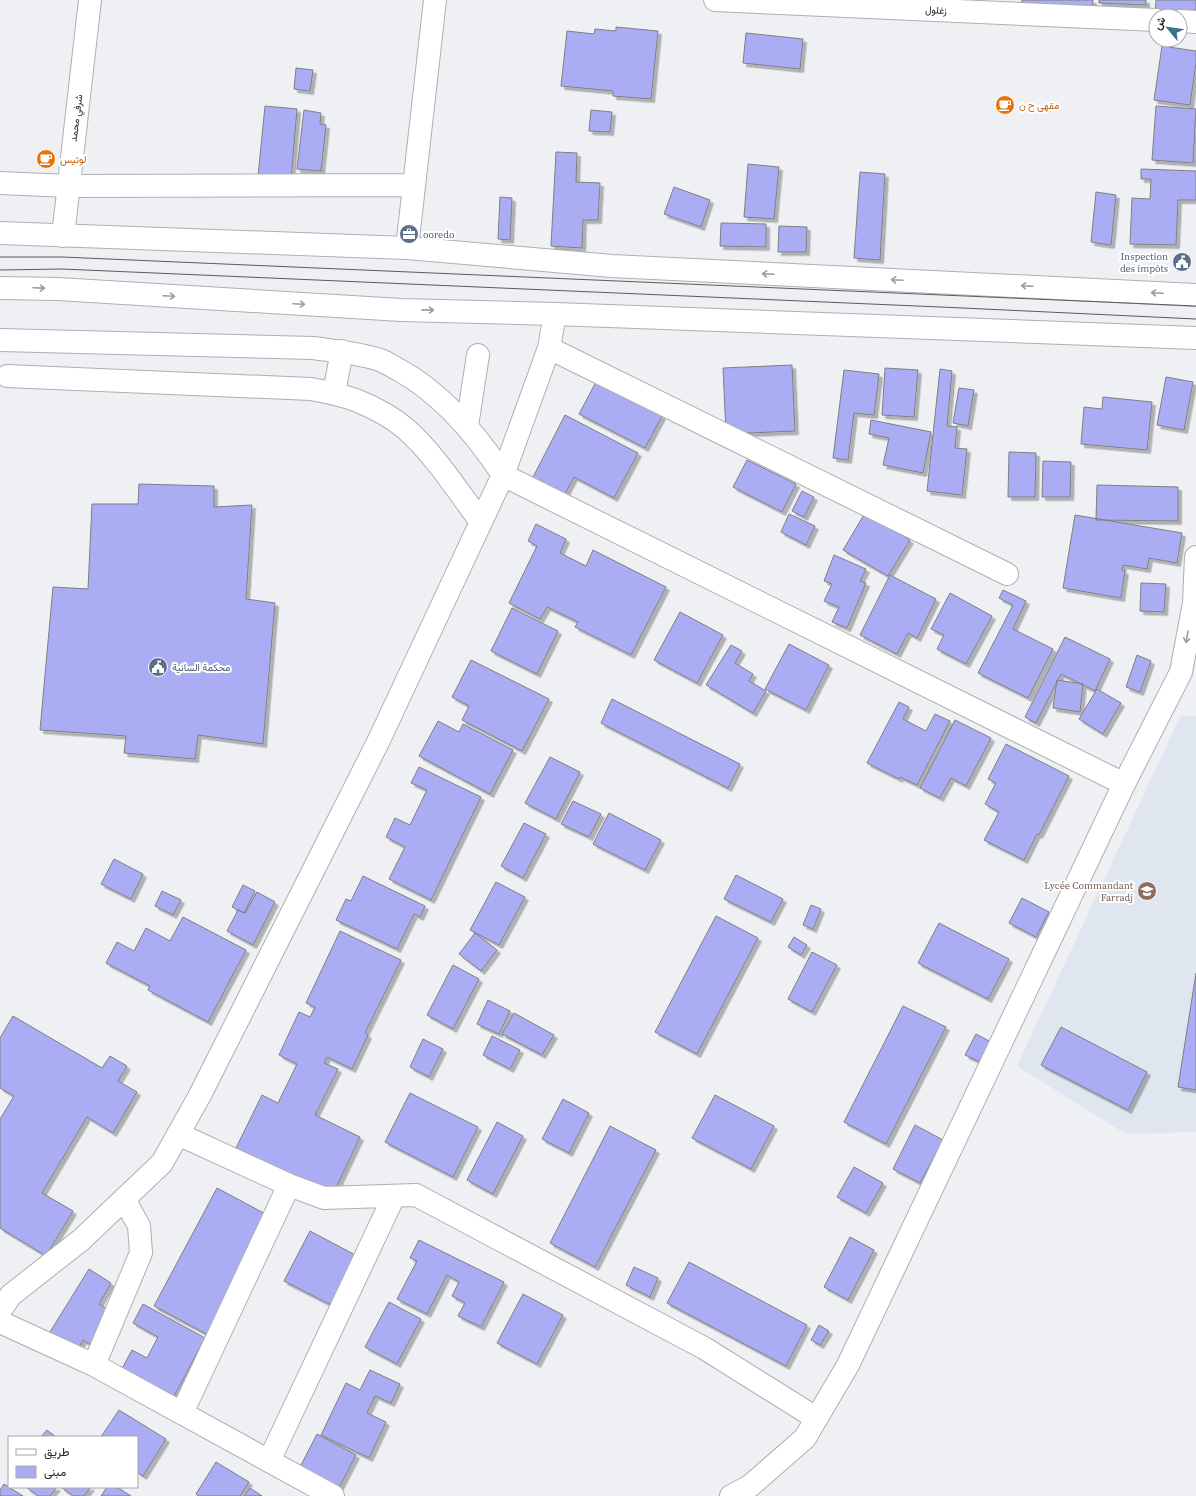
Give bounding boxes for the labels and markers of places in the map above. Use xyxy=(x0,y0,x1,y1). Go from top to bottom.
cafe icon: مقهى ح ن xyxy=(994,94,1016,116)
place label: مقهى ح ن xyxy=(1019,99,1059,112)
cafe icon: لوتيس xyxy=(35,148,57,170)
place label: لوتيس xyxy=(60,153,87,166)
office icon: ooredo xyxy=(398,223,420,245)
place label: ooredo xyxy=(423,228,455,241)
place label: Inspection des impôts xyxy=(1120,250,1168,275)
public building icon: Inspection des impôts xyxy=(1171,251,1193,273)
public building icon: محكمة السانية xyxy=(147,656,169,678)
place label: محكمة السانية xyxy=(172,661,230,674)
place label: Lycée Commandant Farradj xyxy=(1044,879,1134,904)
school or university icon: Lycée Commandant Farradj xyxy=(1136,880,1158,902)

